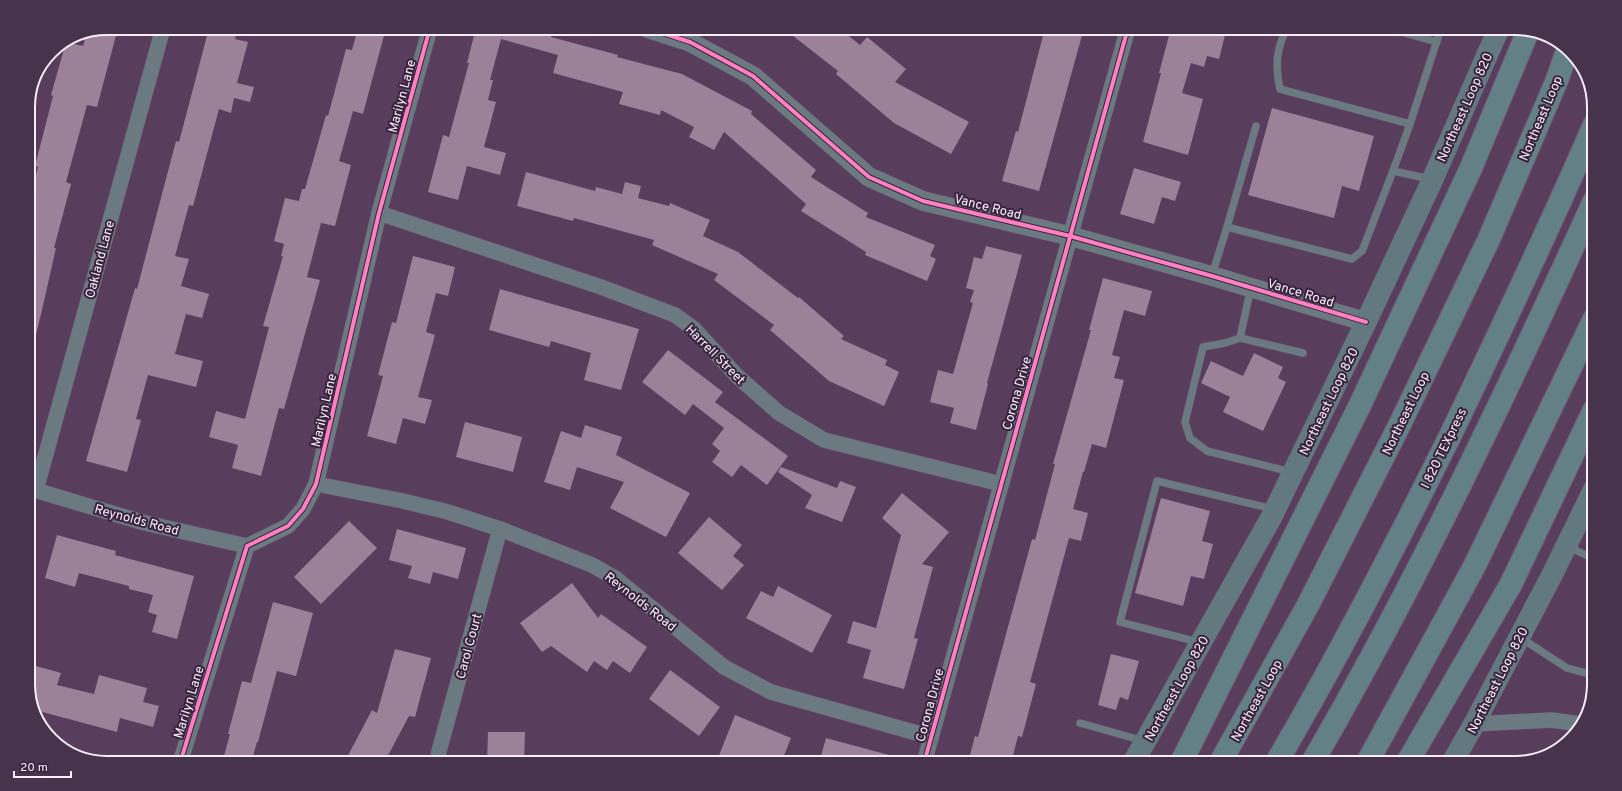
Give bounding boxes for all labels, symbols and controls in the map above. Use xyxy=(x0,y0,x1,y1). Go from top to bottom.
street label: Northeast Loop 820 xyxy=(1435,51,1497,165)
street label: Marilyn Lane xyxy=(386,58,420,135)
street label: Northeast Loop xyxy=(1517,74,1567,164)
street label: Vance Road xyxy=(952,192,1023,224)
street label: Oakland Lane xyxy=(83,219,119,300)
street label: Vance Road xyxy=(1265,276,1336,312)
street label: Harrell Street xyxy=(681,322,748,389)
street label: Northeast Loop 820 xyxy=(1297,345,1363,458)
street label: Corona Drive xyxy=(1000,355,1036,432)
street label: Northeast Loop xyxy=(1380,370,1434,458)
street label: Marilyn Lane xyxy=(309,372,341,449)
street label: I 820 TEXpress xyxy=(1418,406,1471,492)
street label: Reynolds Road xyxy=(92,502,180,540)
street label: Reynolds Road xyxy=(601,570,679,636)
street label: Carol Court xyxy=(454,612,486,681)
street label: Northeast Loop 820 xyxy=(1465,625,1533,737)
street label: Northeast Loop 820 xyxy=(1142,634,1213,744)
street label: Northeast Loop xyxy=(1229,657,1287,745)
street label: Marilyn Lane xyxy=(171,664,209,741)
street label: Corona Drive xyxy=(913,667,948,744)
scale bar xyxy=(14,753,71,779)
text: 20 m xyxy=(20,760,48,776)

